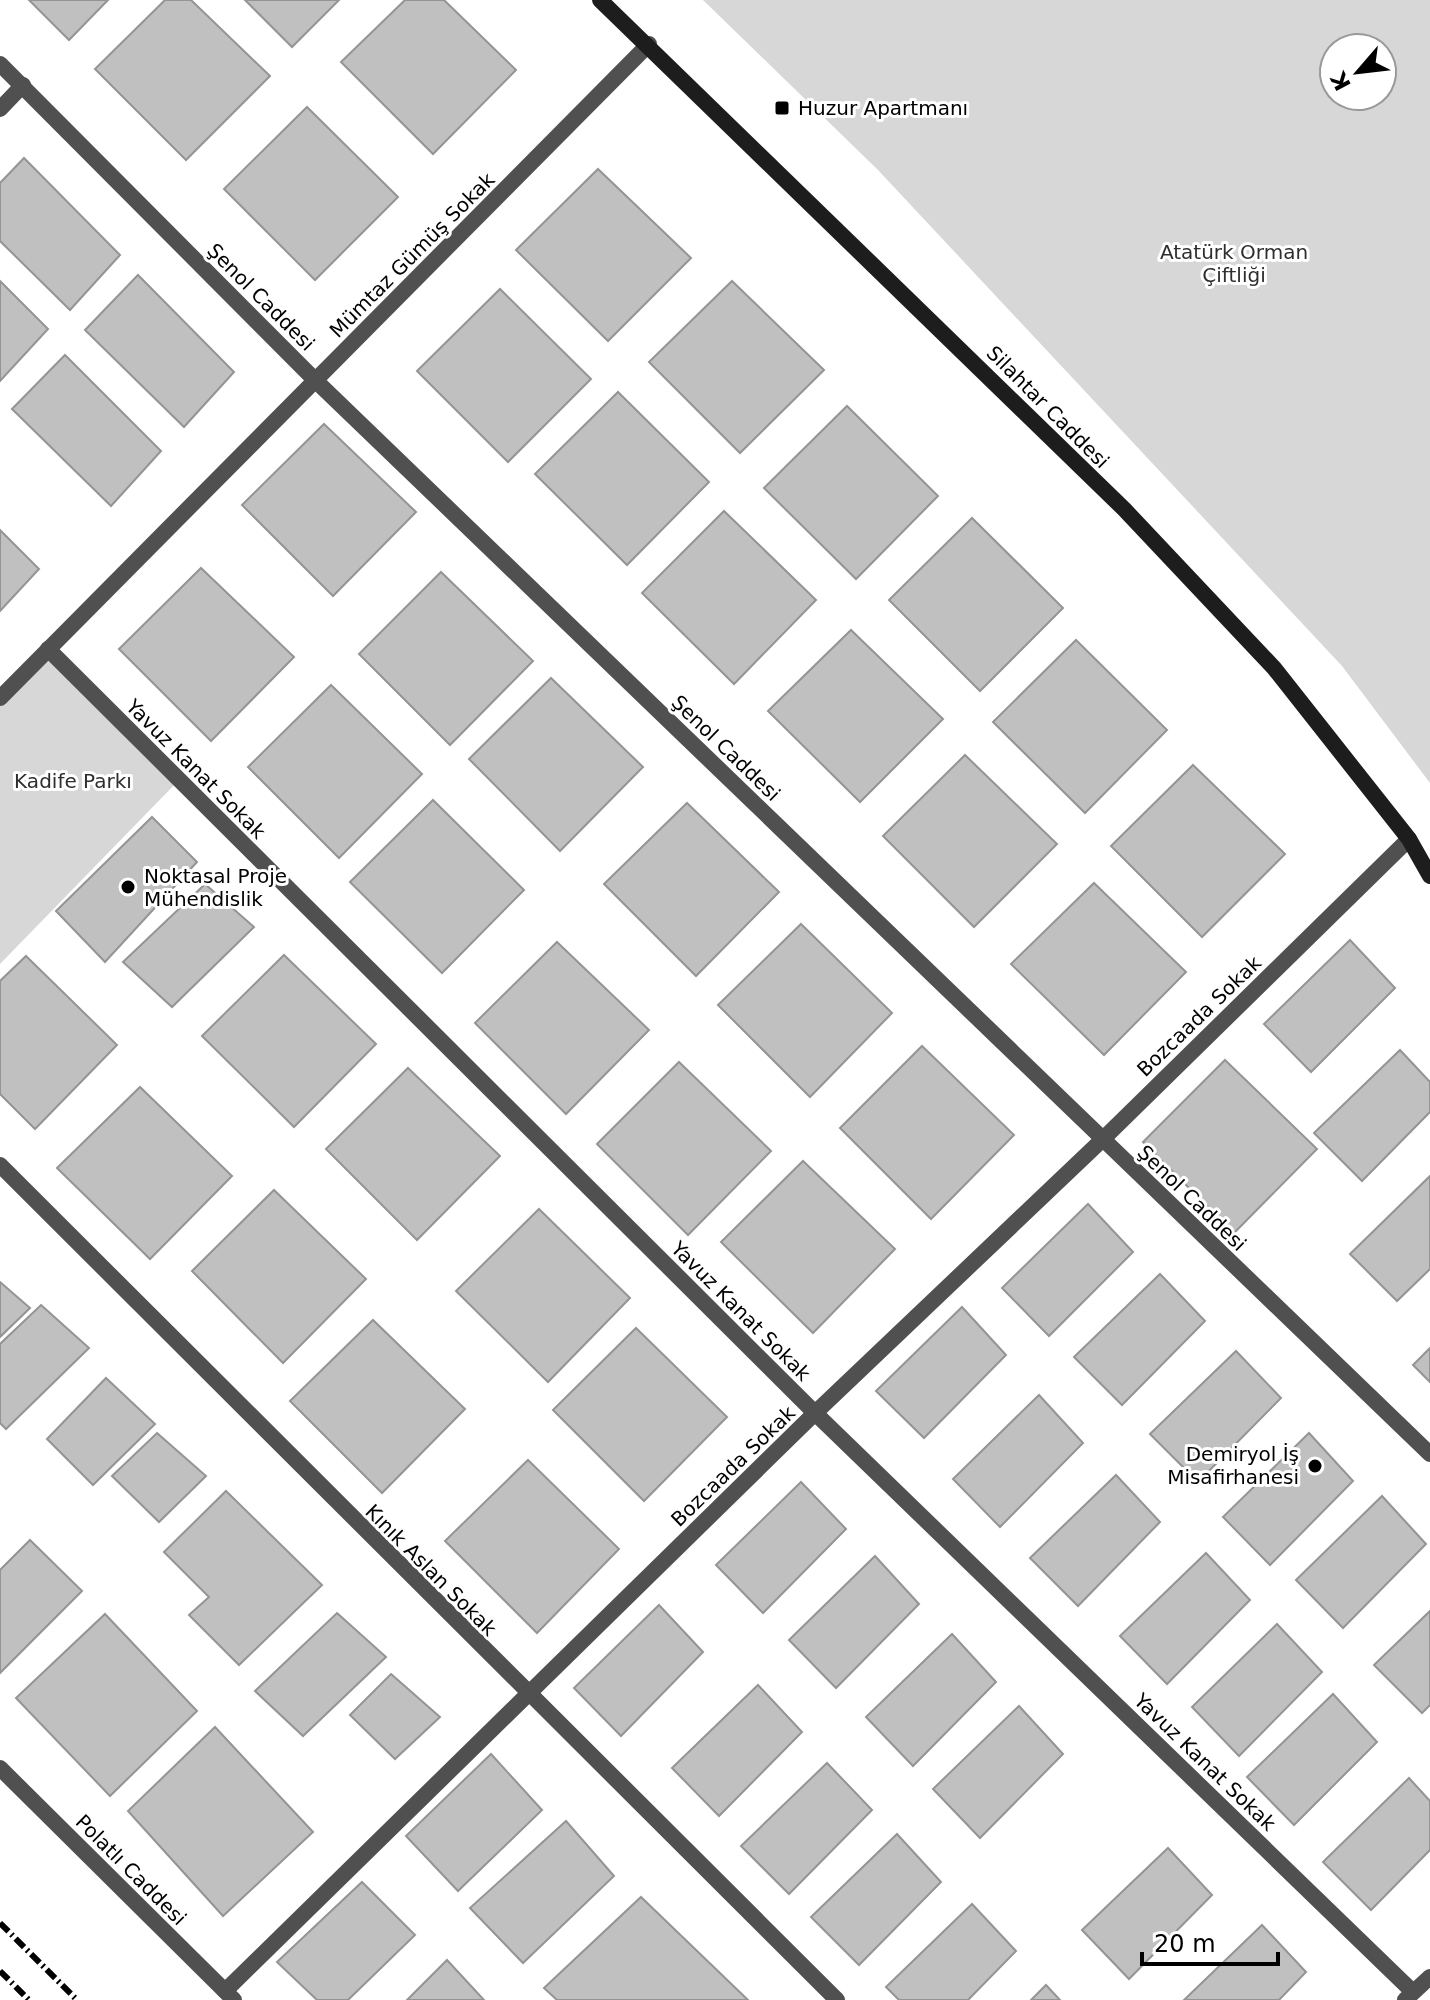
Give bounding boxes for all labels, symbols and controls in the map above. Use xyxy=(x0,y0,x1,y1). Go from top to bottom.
north arrow xyxy=(1318,32,1398,112)
text: K xyxy=(1325,67,1356,95)
place label: Huzur Apartmanı xyxy=(798,96,968,120)
marker: Huzur Apartmanı xyxy=(773,99,791,117)
street label: Mümtaz Gümüş Sokak xyxy=(325,167,500,342)
street label: Şenol Caddesi xyxy=(202,238,320,356)
park label: Atatürk Orman Çiftliği xyxy=(1160,240,1308,287)
street label: Silahtar Caddesi xyxy=(982,341,1114,473)
street label: Şenol Caddesi xyxy=(667,690,785,806)
street label: Yavuz Kanat Sokak xyxy=(121,694,271,844)
park label: Kadife Parkı xyxy=(14,769,132,793)
place label: Noktasal Proje Mühendislik xyxy=(144,864,287,911)
marker: Noktasal Proje Mühendislik xyxy=(119,878,137,896)
street label: Bozcaada Sokak xyxy=(1132,950,1266,1081)
street label: Şenol Caddesi xyxy=(1133,1140,1251,1256)
street label: Yavuz Kanat Sokak xyxy=(666,1236,816,1386)
street label: Bozcaada Sokak xyxy=(666,1400,800,1531)
place label: Demiryol İş Misafirhanesi xyxy=(1167,1442,1299,1489)
marker: Demiryol İş Misafirhanesi xyxy=(1306,1457,1324,1475)
street label: Kınık Aslan Sokak xyxy=(360,1499,502,1641)
street label: Yavuz Kanat Sokak xyxy=(1129,1688,1281,1836)
street label: Polatlı Caddesi xyxy=(71,1810,191,1930)
scale bar xyxy=(1142,1916,1278,1966)
text: 20 m xyxy=(1154,1930,1216,1958)

